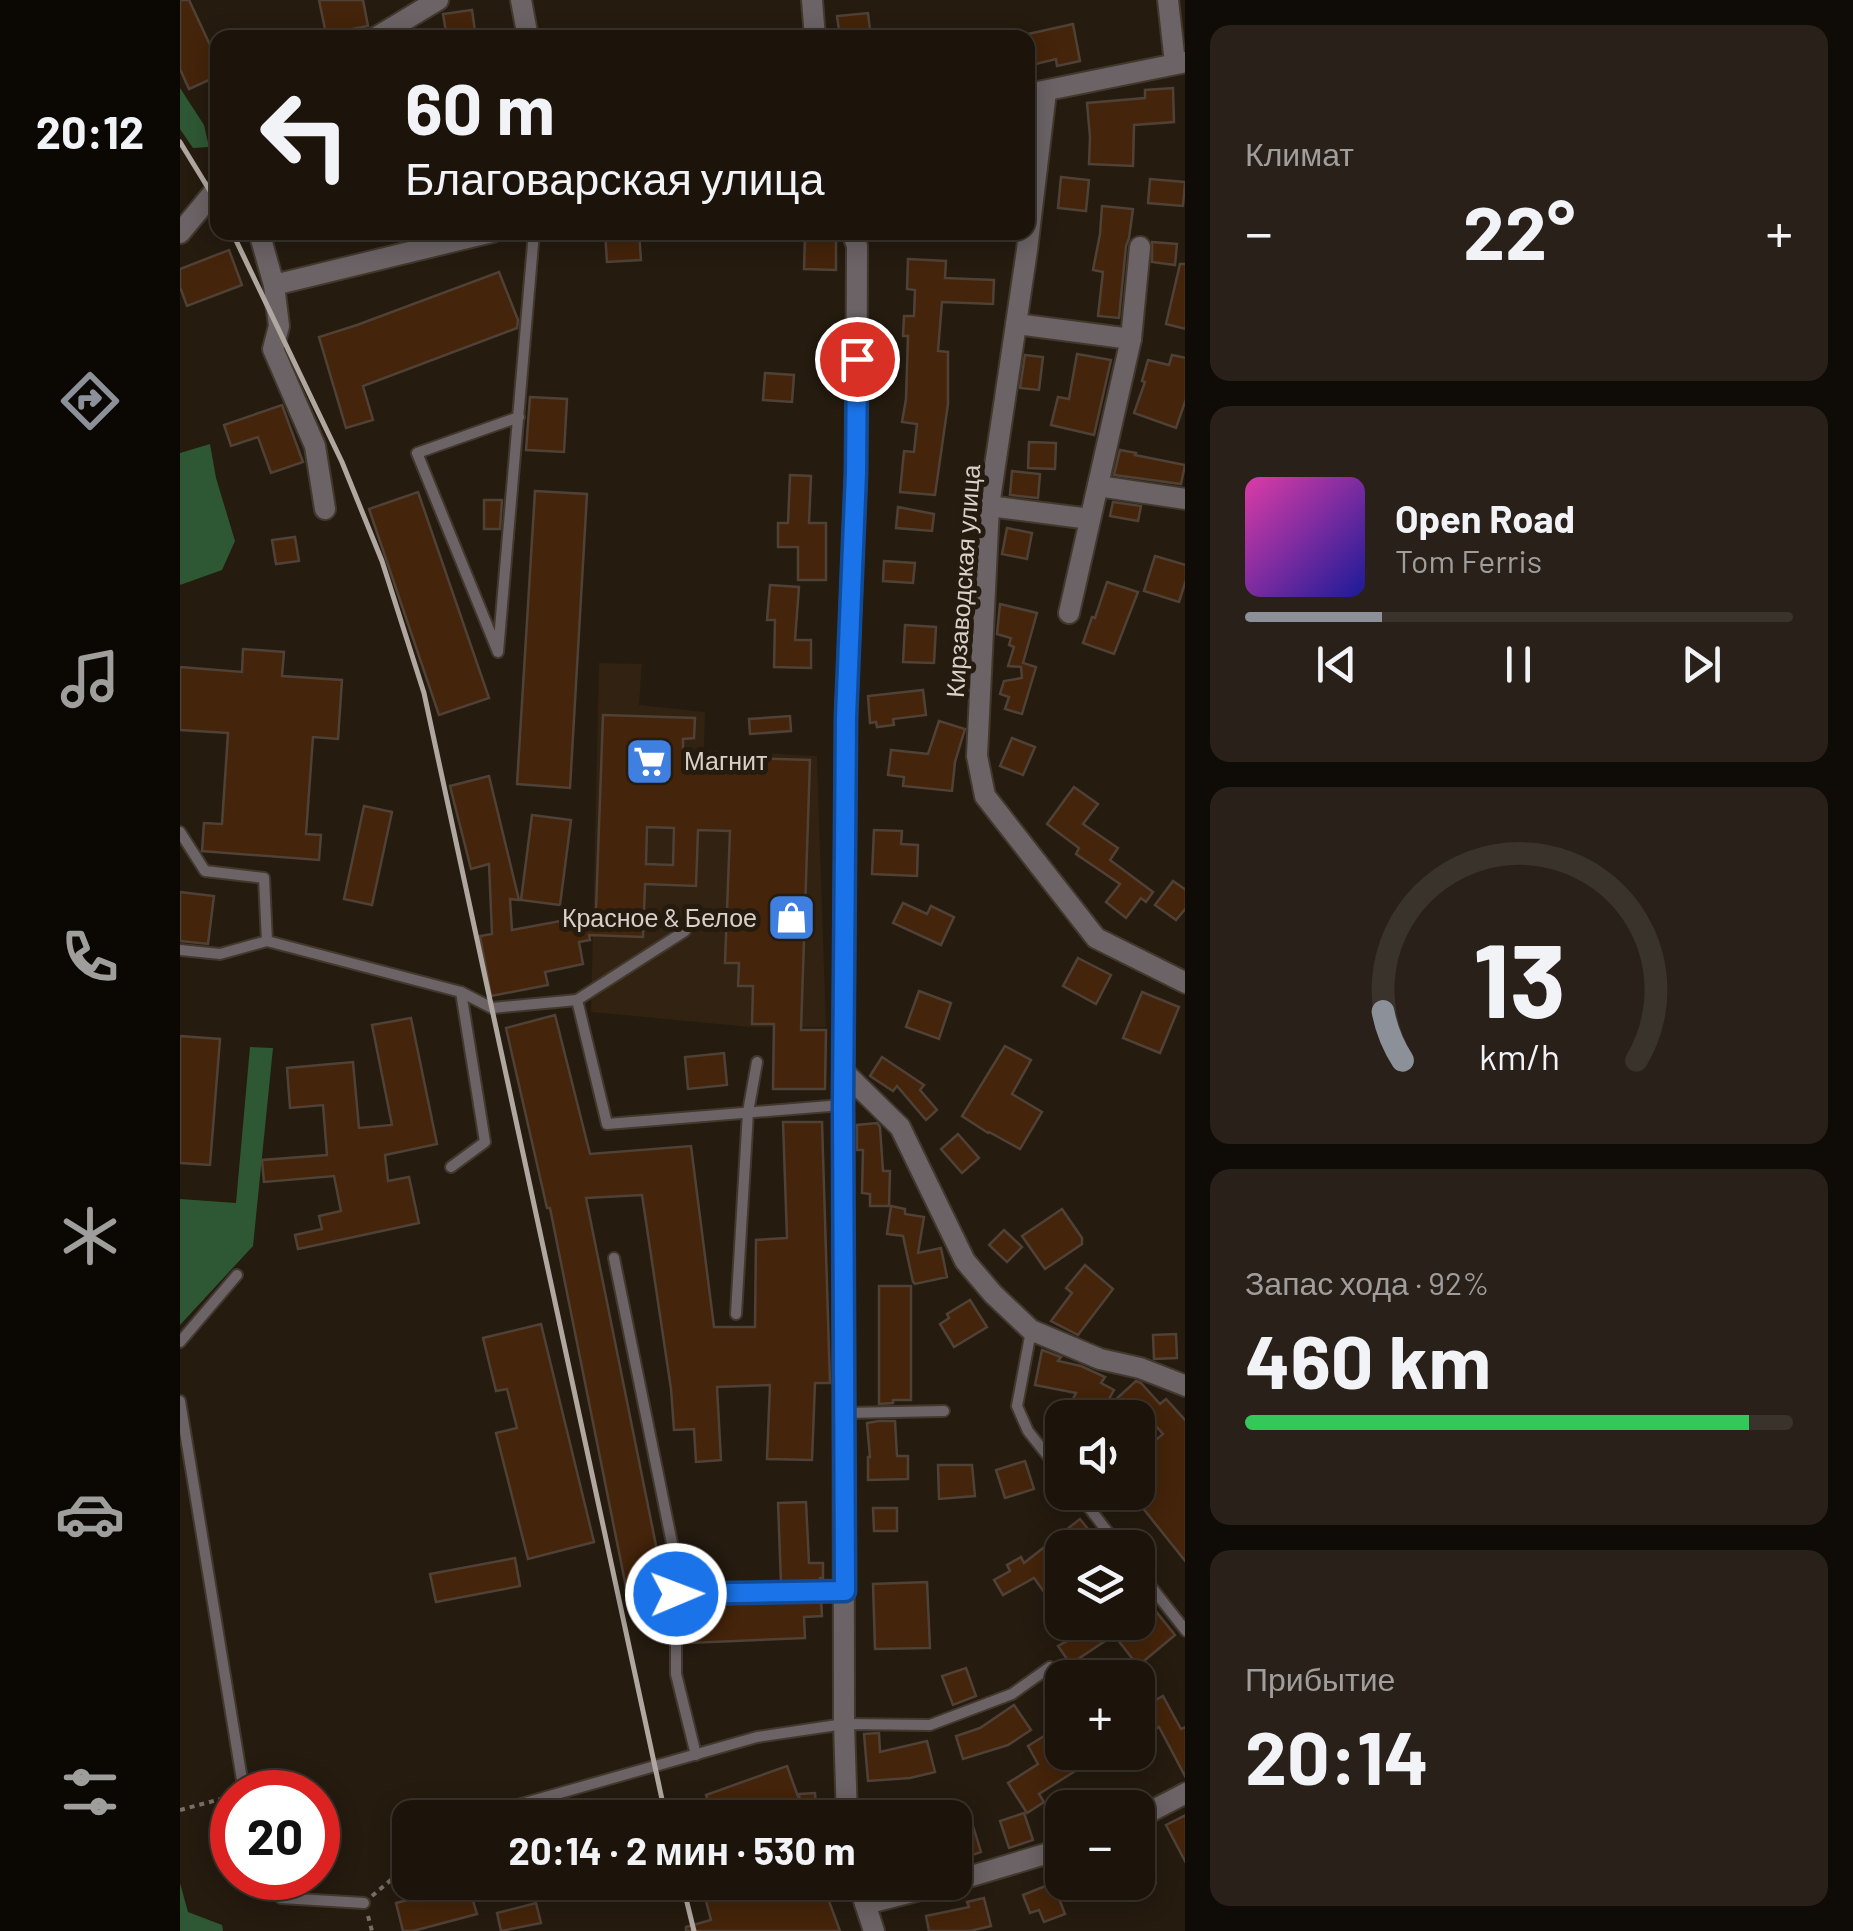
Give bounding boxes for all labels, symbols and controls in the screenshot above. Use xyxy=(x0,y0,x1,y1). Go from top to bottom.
text: 60 m xyxy=(405,65,555,149)
icon: left xyxy=(240,70,370,200)
text: 20:12 xyxy=(36,104,144,158)
text: Климат xyxy=(1245,134,1354,172)
text: Благоварская улица xyxy=(405,150,825,204)
text: 22° xyxy=(1463,185,1575,275)
text: − xyxy=(1245,198,1273,264)
text: + xyxy=(1765,198,1793,264)
pin xyxy=(815,317,900,402)
icon: arrive xyxy=(830,332,885,387)
icon: directions xyxy=(55,366,125,436)
street label: Кирзаводская улица xyxy=(939,463,985,699)
text: Open Road xyxy=(1395,495,1575,541)
text: Tom Ferris xyxy=(1395,541,1542,579)
icon: previous xyxy=(1309,637,1364,692)
icon: pause xyxy=(1491,637,1546,692)
icon: next xyxy=(1674,637,1729,692)
icon: music xyxy=(55,644,125,714)
supermarket icon: Магнит xyxy=(623,735,675,787)
place label: Магнит xyxy=(684,745,768,775)
shop icon: Красное & Белое xyxy=(766,892,818,944)
place label: Красное & Белое xyxy=(562,902,757,932)
text: 13 xyxy=(1473,914,1565,1039)
icon: phone xyxy=(55,922,125,992)
text: km/h xyxy=(1479,1034,1559,1077)
icon: climate xyxy=(55,1201,125,1271)
text: Запас хода · 92% xyxy=(1245,1263,1489,1301)
text: 460 km xyxy=(1245,1314,1491,1404)
map controls xyxy=(1045,1400,1155,1900)
button: sound xyxy=(1045,1400,1155,1510)
icon: car xyxy=(55,1479,125,1549)
button: layers xyxy=(1045,1530,1155,1640)
position arrow xyxy=(624,1542,728,1646)
text: Прибытие xyxy=(1245,1659,1395,1697)
button: + xyxy=(1045,1660,1155,1770)
text: 20:14 xyxy=(1245,1710,1429,1800)
icon: filters xyxy=(55,1757,125,1827)
speed limit sign: 20 xyxy=(210,1770,340,1900)
button: − xyxy=(1045,1790,1155,1900)
text: 20:14 · 2 мин · 530 m xyxy=(509,1827,855,1873)

